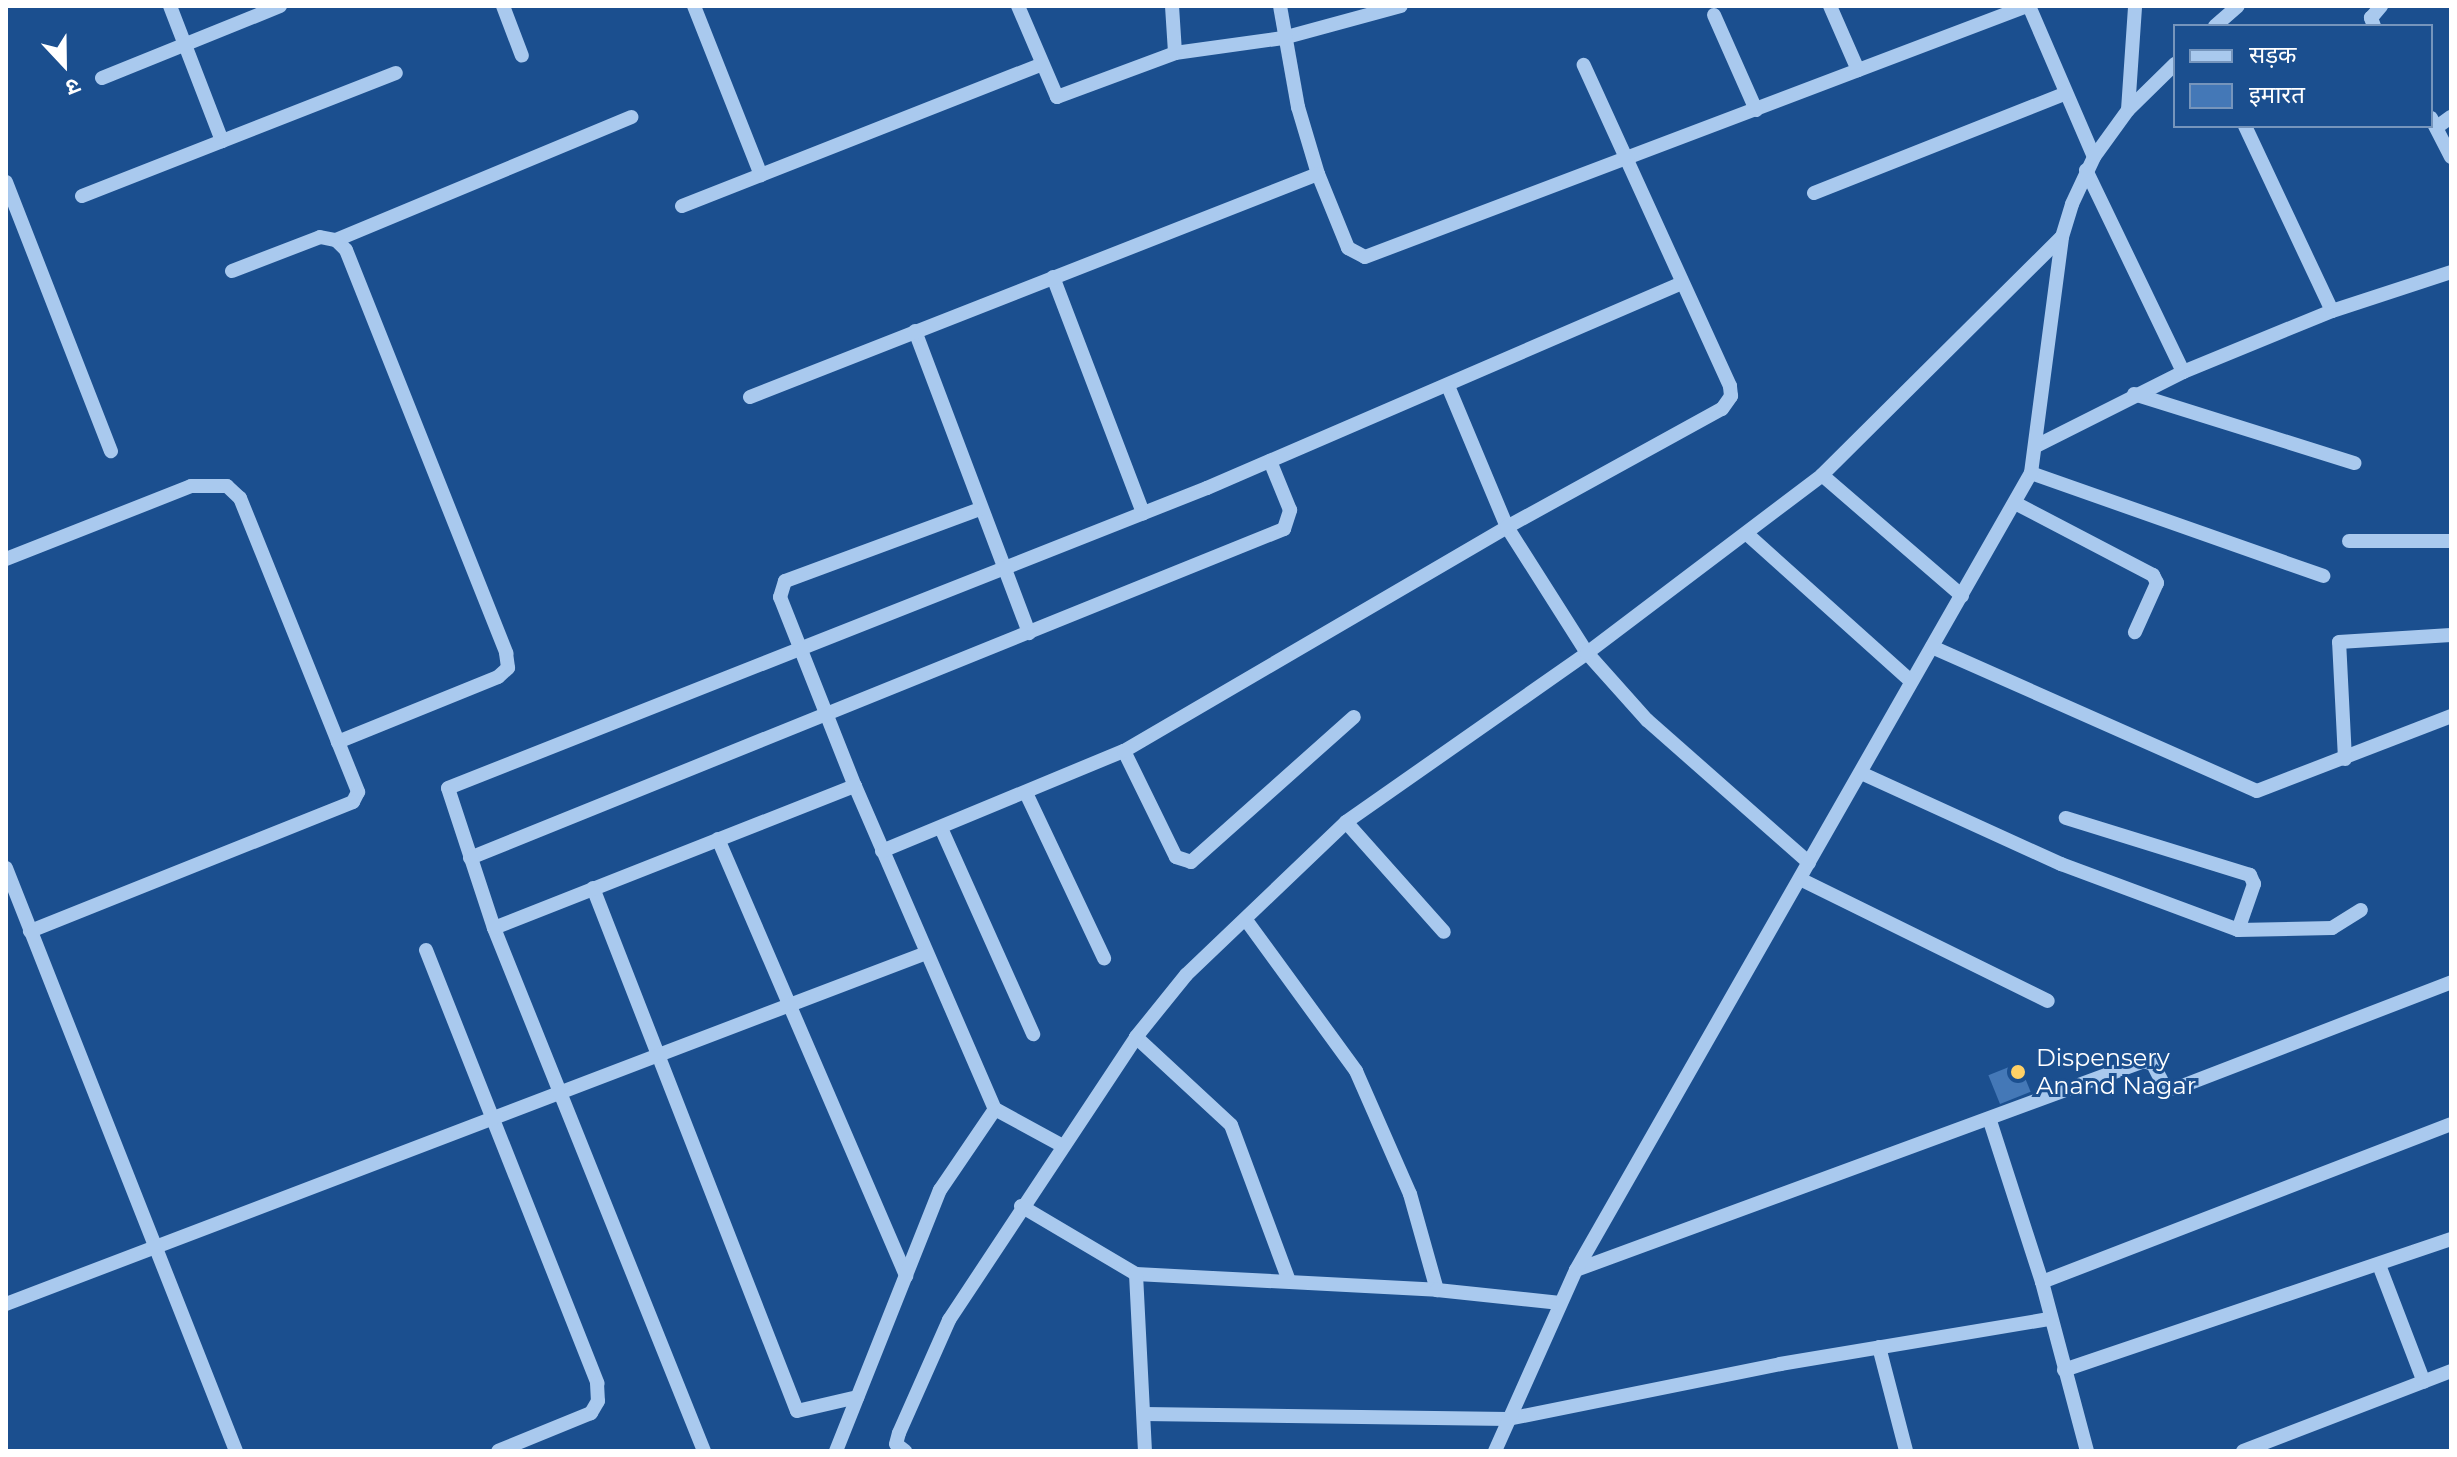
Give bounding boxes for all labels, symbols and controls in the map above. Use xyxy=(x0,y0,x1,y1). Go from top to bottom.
north arrow xyxy=(24,24,104,104)
legend xyxy=(2173,24,2433,128)
text: सड़क xyxy=(2249,40,2297,69)
text: उ xyxy=(62,72,84,102)
text: इमारत xyxy=(2249,80,2305,109)
place label: Dispensery Anand Nagar xyxy=(2036,1044,2196,1100)
marker: Dispensery Anand Nagar xyxy=(2007,1061,2029,1083)

